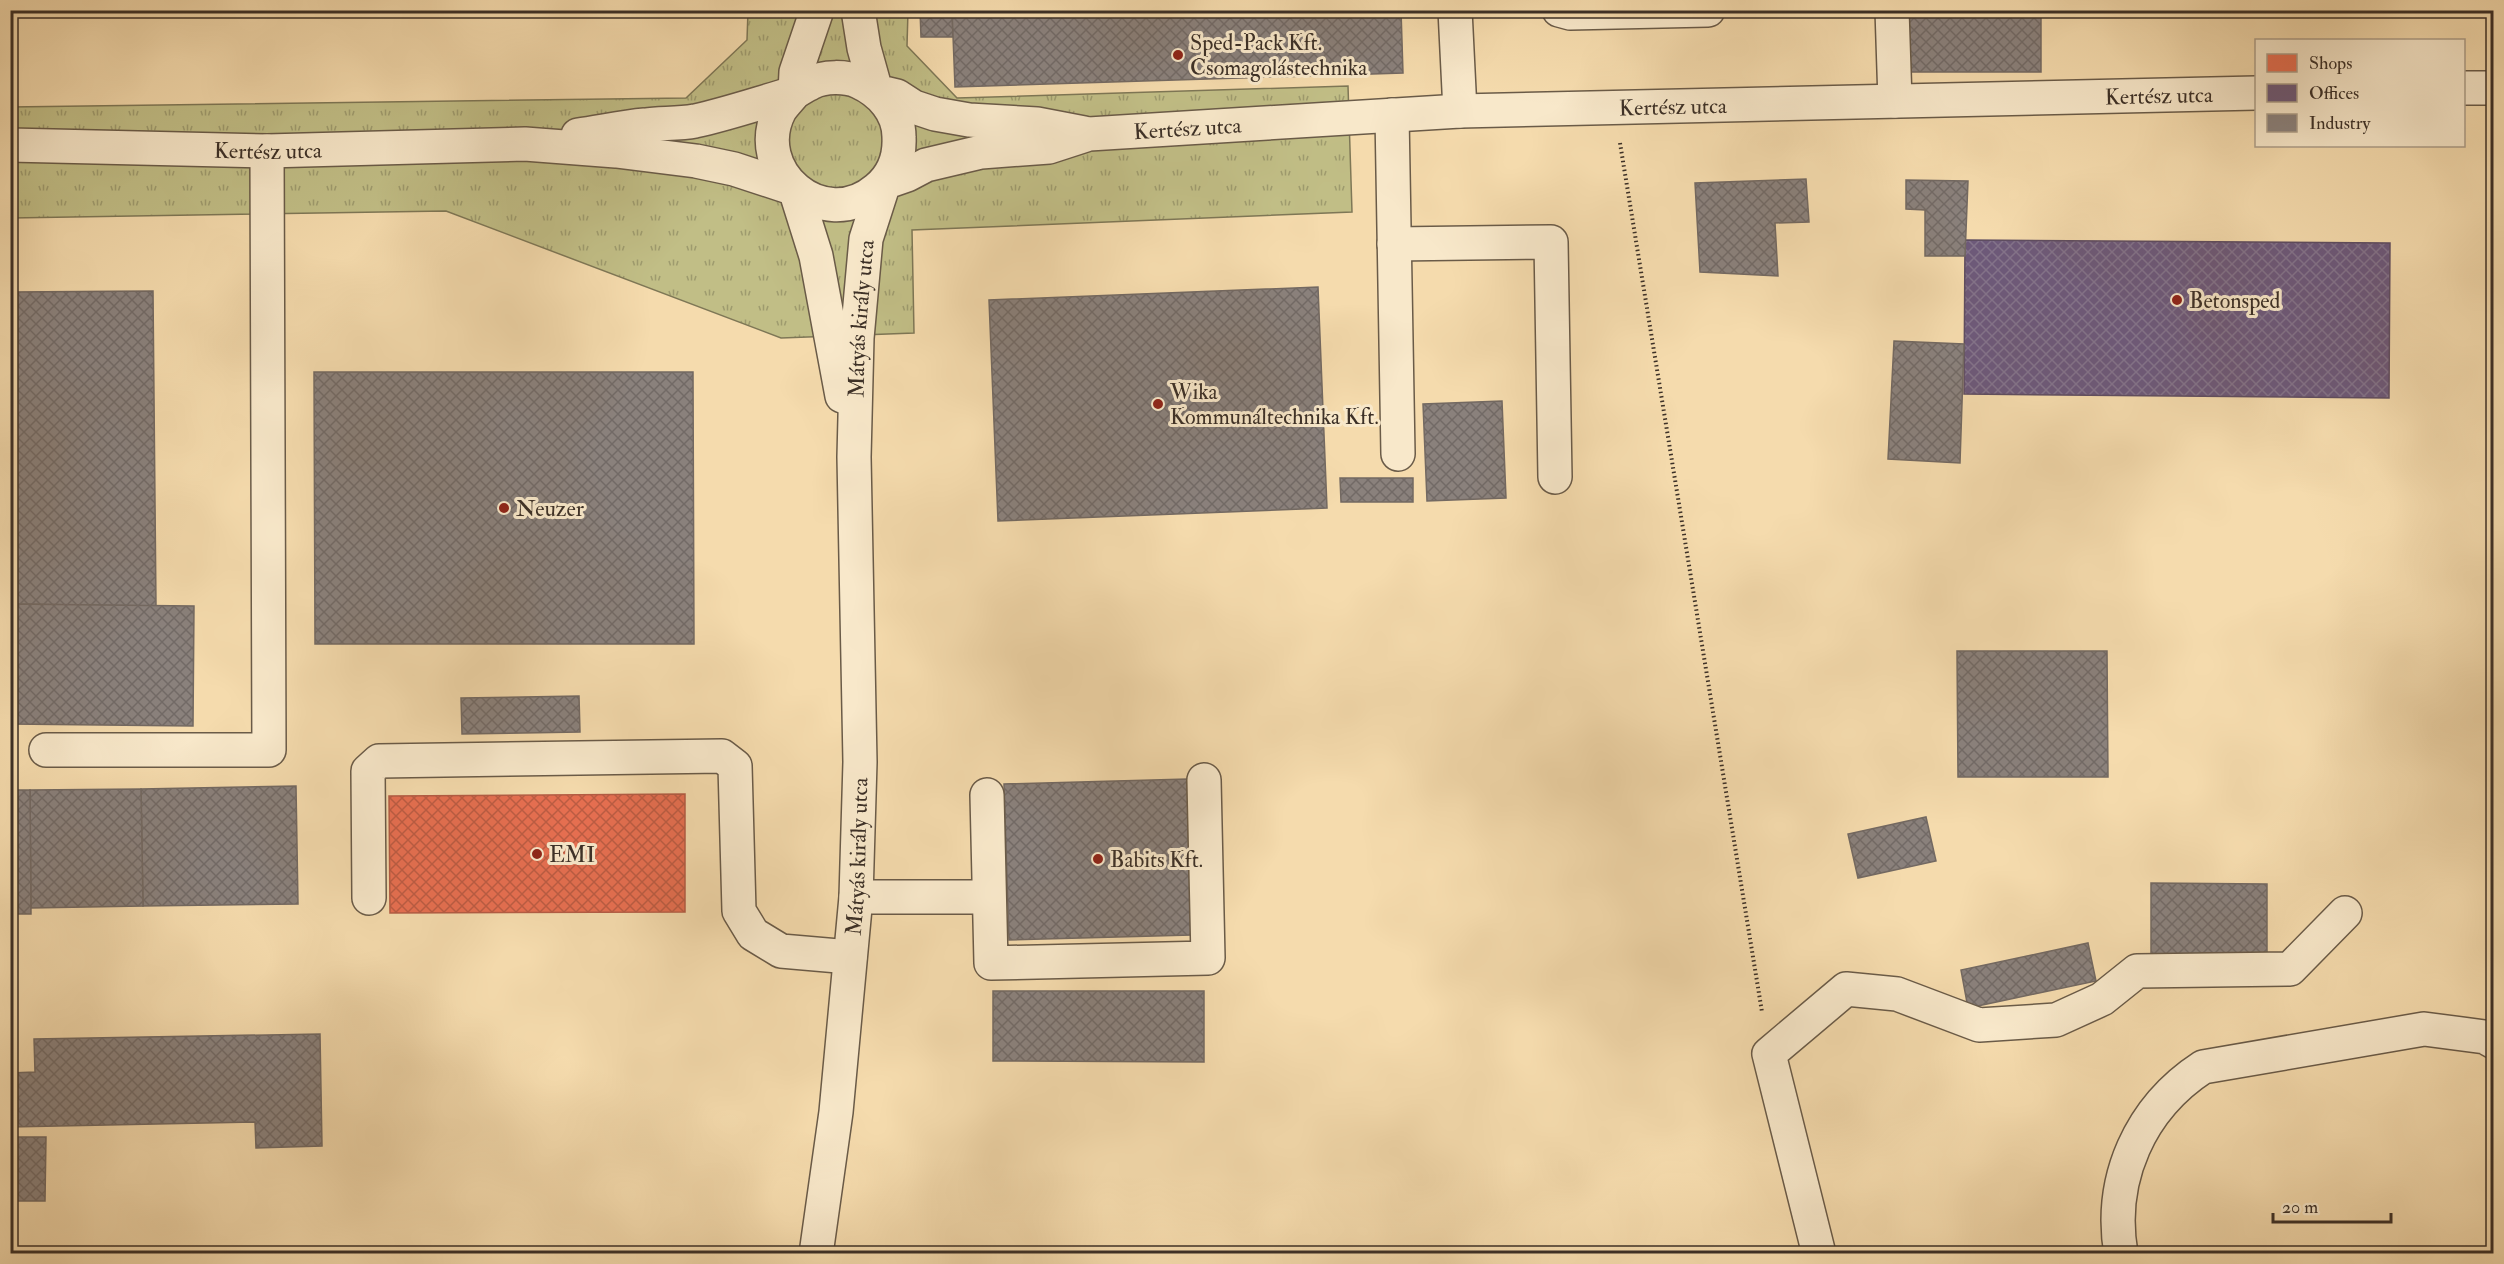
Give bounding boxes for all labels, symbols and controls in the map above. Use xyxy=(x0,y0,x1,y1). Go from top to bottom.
place label: Sped-Pack Kft. Csomagolástechnika xyxy=(1190,29,1368,82)
legend xyxy=(2255,39,2465,147)
marker: Sped-Pack Kft. Csomagolástechnika xyxy=(1171,48,1185,62)
text: Shops xyxy=(2309,52,2352,75)
street label: Kertész utca xyxy=(2105,81,2214,111)
text: Offices xyxy=(2309,82,2359,105)
street label: Kertész utca xyxy=(1619,92,1728,122)
street label: Kertész utca xyxy=(1133,112,1243,146)
text: Industry xyxy=(2309,112,2371,135)
street label: Kertész utca xyxy=(214,136,323,166)
street label: Mátyás király utca xyxy=(843,238,881,398)
place label: Betonsped xyxy=(2189,287,2280,316)
marker: Betonsped xyxy=(2170,293,2184,307)
place label: Wika Kommunáltechnika Kft. xyxy=(1169,378,1379,431)
marker: Wika Kommunáltechnika Kft. xyxy=(1151,397,1165,411)
place label: Neuzer xyxy=(516,495,585,523)
marker: Neuzer xyxy=(497,501,511,515)
street label: Mátyás király utca xyxy=(840,776,875,937)
place label: EMI xyxy=(549,841,595,869)
place label: Babits Kft. xyxy=(1110,846,1203,874)
marker: EMI xyxy=(530,847,544,861)
marker: Babits Kft. xyxy=(1091,852,1105,866)
scale bar xyxy=(2273,1186,2392,1224)
text: 20 m xyxy=(2282,1196,2318,1219)

